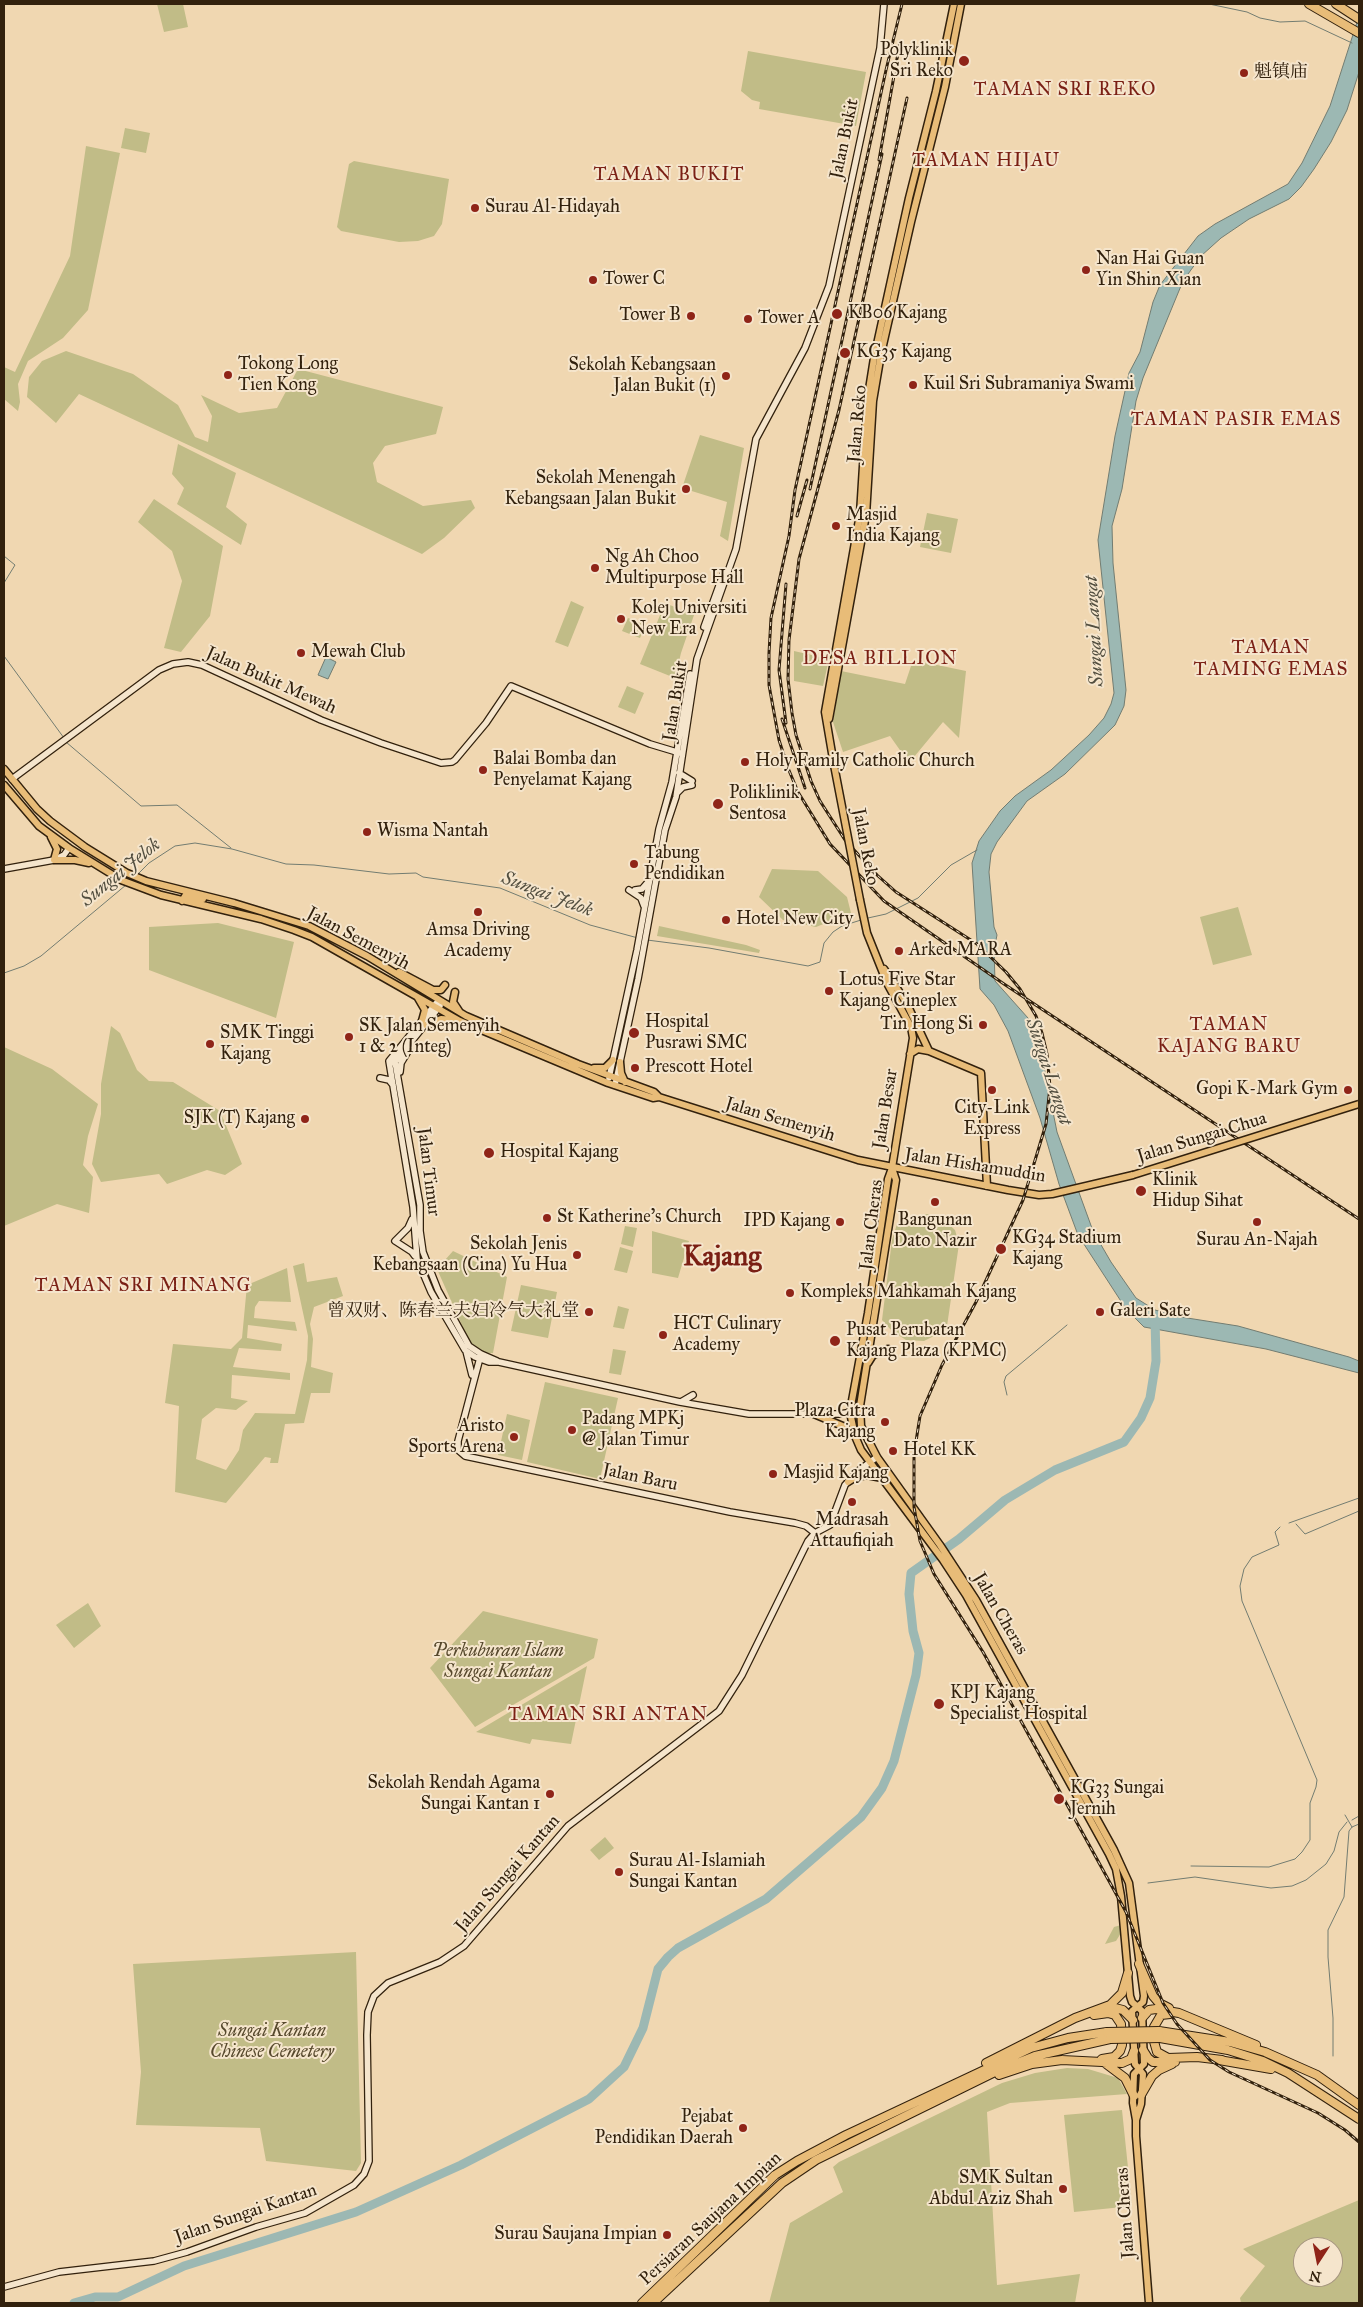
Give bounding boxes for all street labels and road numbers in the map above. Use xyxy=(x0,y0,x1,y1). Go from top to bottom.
street label: Jalan Bukit xyxy=(826,97,864,181)
street label: Jalan Reko xyxy=(844,384,872,464)
street label: Jalan Bukit Mewah xyxy=(202,643,340,719)
street label: Jalan Bukit xyxy=(659,659,693,743)
street label: Jalan Reko xyxy=(847,807,883,887)
street label: Jalan Semenyih xyxy=(303,903,413,975)
street label: Jalan Besar xyxy=(869,1067,903,1151)
street label: Jalan Semenyih xyxy=(722,1093,838,1147)
street label: Jalan Sungai Chua xyxy=(1135,1108,1269,1168)
street label: Jalan Timur xyxy=(412,1126,444,1218)
street label: Jalan Hishamuddin xyxy=(903,1144,1047,1188)
street label: Jalan Cheras xyxy=(856,1178,888,1272)
street label: Jalan Baru xyxy=(600,1459,680,1497)
street label: Jalan Cheras xyxy=(968,1569,1032,1659)
street label: Jalan Sungai Kantan xyxy=(451,1811,565,1937)
street label: Persiaran Saujana Impian xyxy=(636,2148,786,2290)
street label: Jalan Cheras xyxy=(1112,2167,1140,2259)
street label: Jalan Sungai Kantan xyxy=(172,2180,320,2248)

